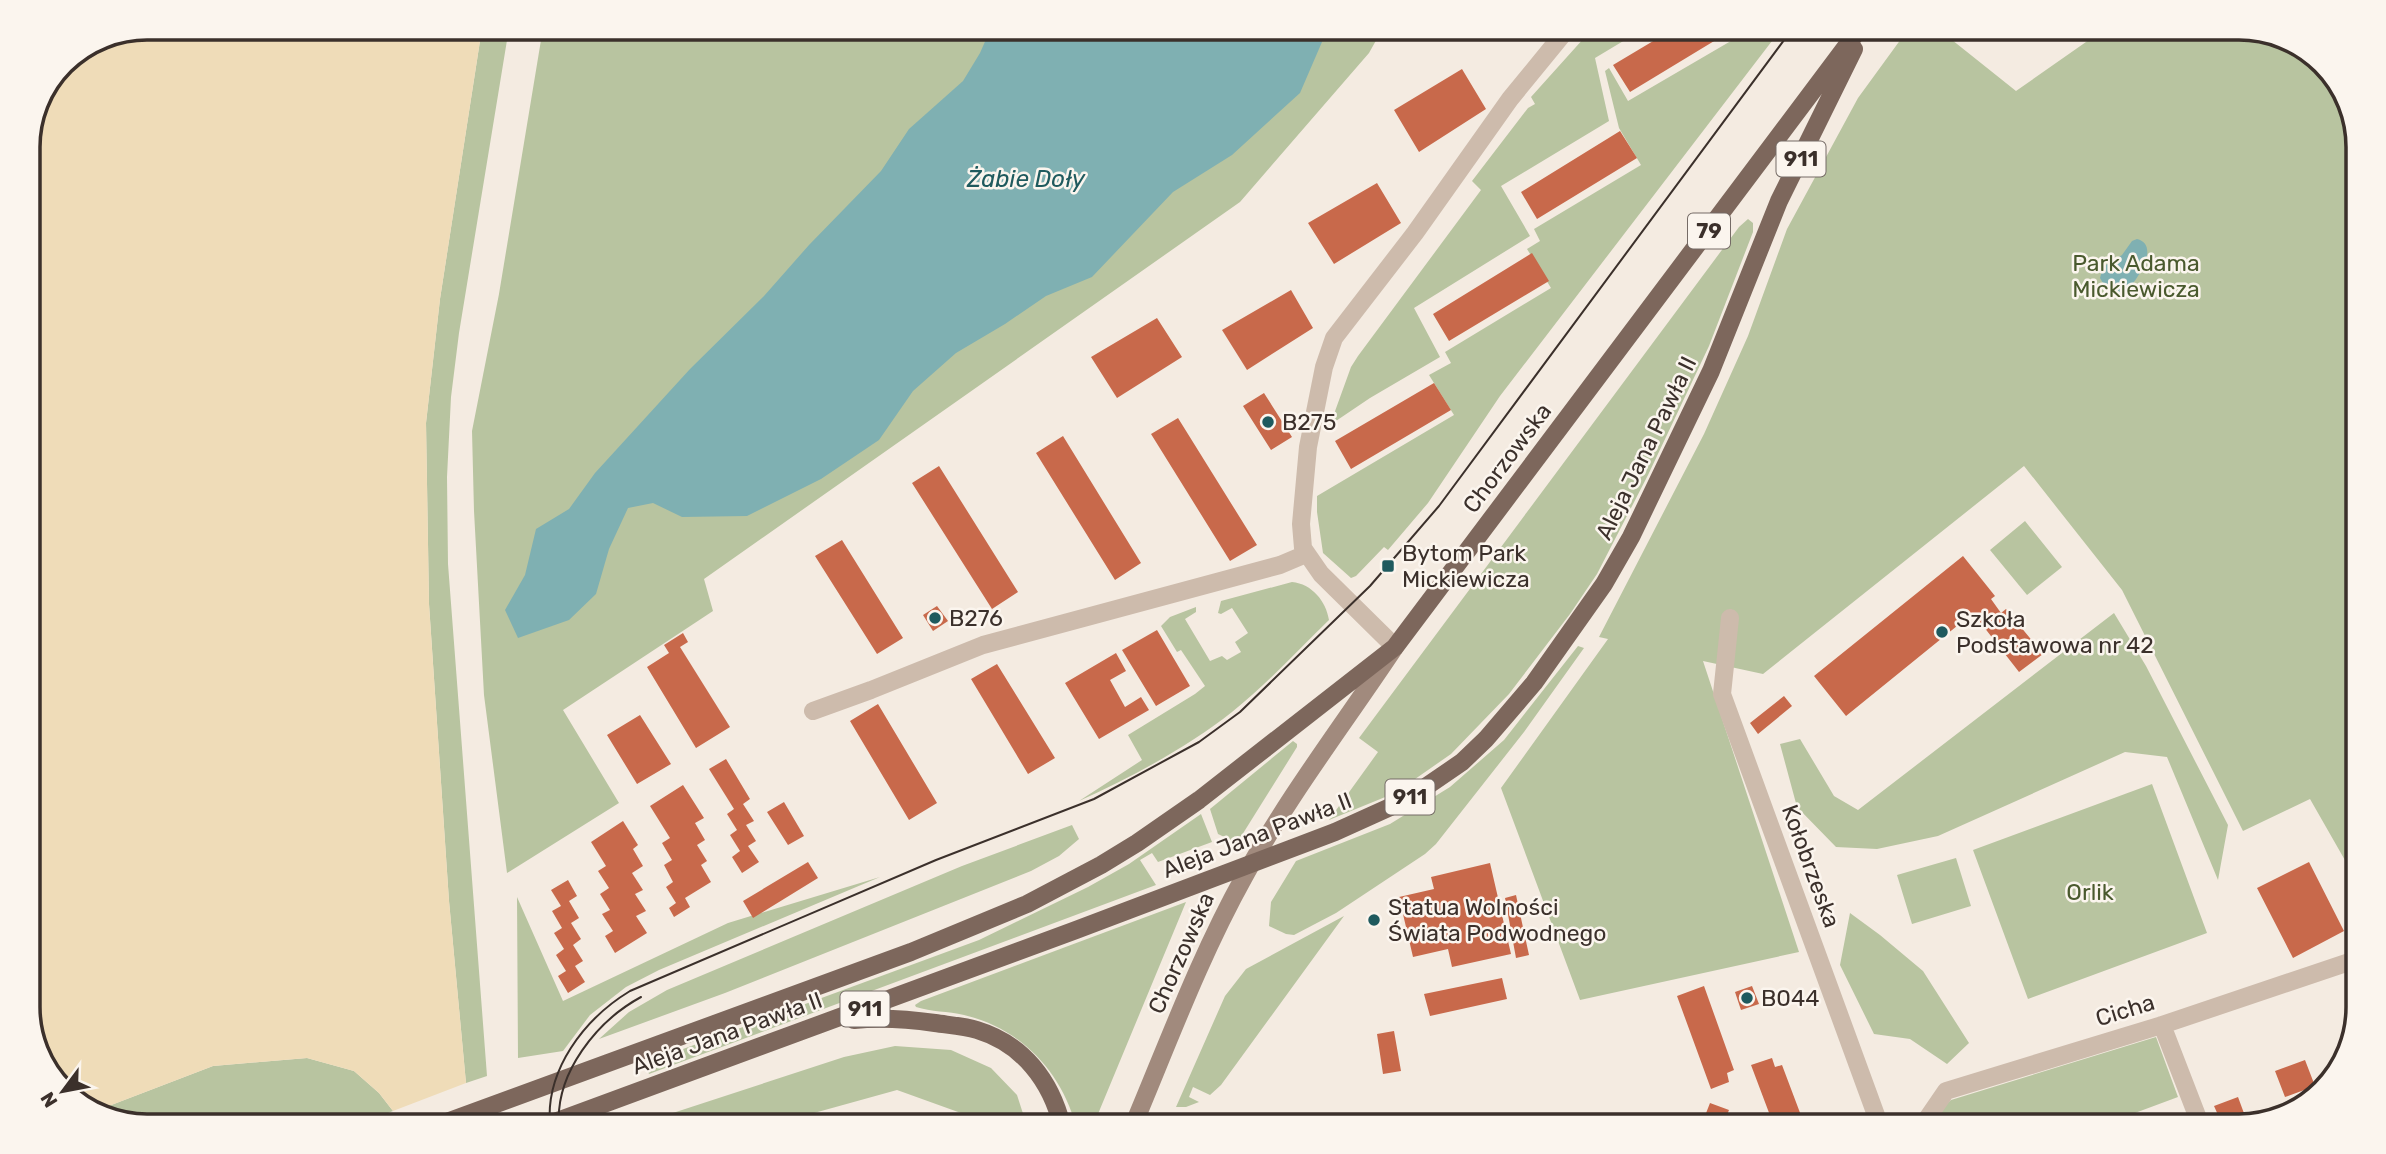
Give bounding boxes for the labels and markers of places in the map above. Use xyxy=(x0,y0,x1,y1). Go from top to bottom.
place label: B275 xyxy=(1282,408,1336,436)
marker: B275 xyxy=(1260,414,1276,430)
place label: Bytom Park Mickiewicza xyxy=(1402,539,1530,593)
marker: Bytom Park Mickiewicza xyxy=(1380,558,1396,574)
place label: B276 xyxy=(949,604,1003,632)
place label: Szkoła Podstawowa nr 42 xyxy=(1956,605,2154,659)
marker: B276 xyxy=(927,610,943,626)
marker: Szkoła Podstawowa nr 42 xyxy=(1934,624,1950,640)
place label: Statua Wolności Świata Podwodnego xyxy=(1388,893,1607,947)
marker: Statua Wolności Świata Podwodnego xyxy=(1366,912,1382,928)
place label: B044 xyxy=(1761,984,1820,1012)
marker: B044 xyxy=(1739,990,1755,1006)

